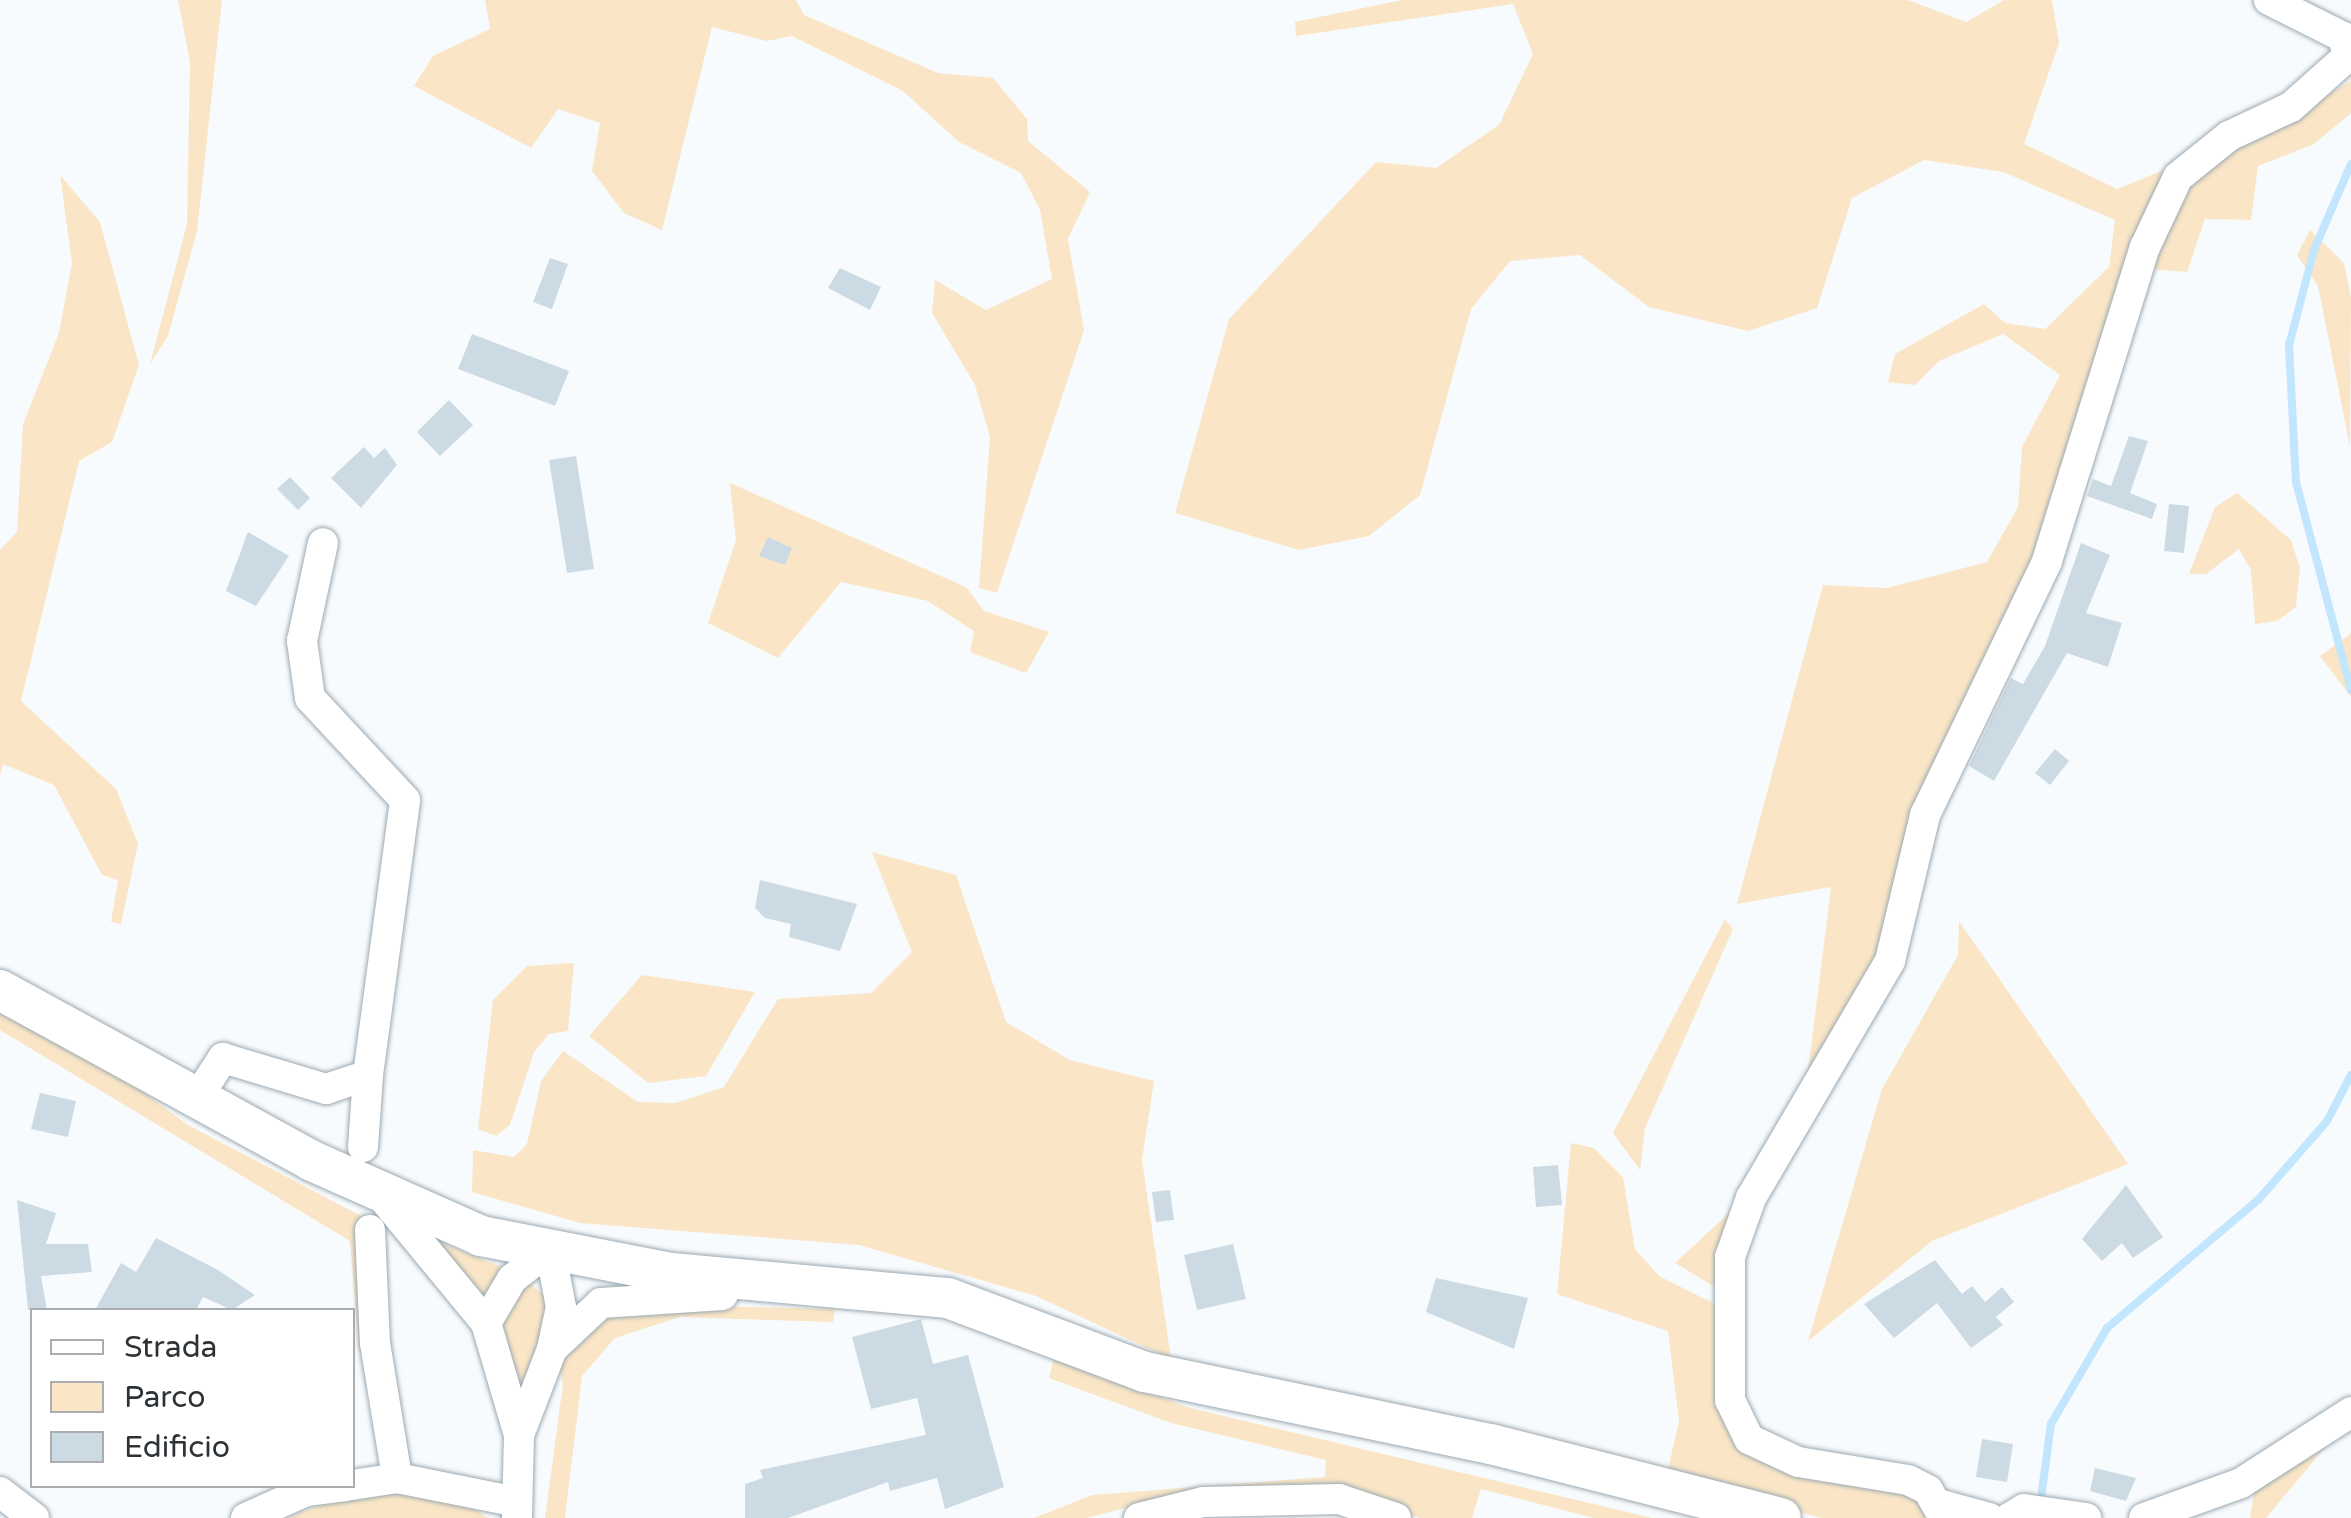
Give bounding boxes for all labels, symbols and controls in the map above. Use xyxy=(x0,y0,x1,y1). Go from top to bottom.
legend xyxy=(30,1308,355,1488)
text: Strada xyxy=(124,1329,217,1366)
text: Parco xyxy=(124,1379,205,1416)
text: Edificio xyxy=(124,1429,230,1466)

